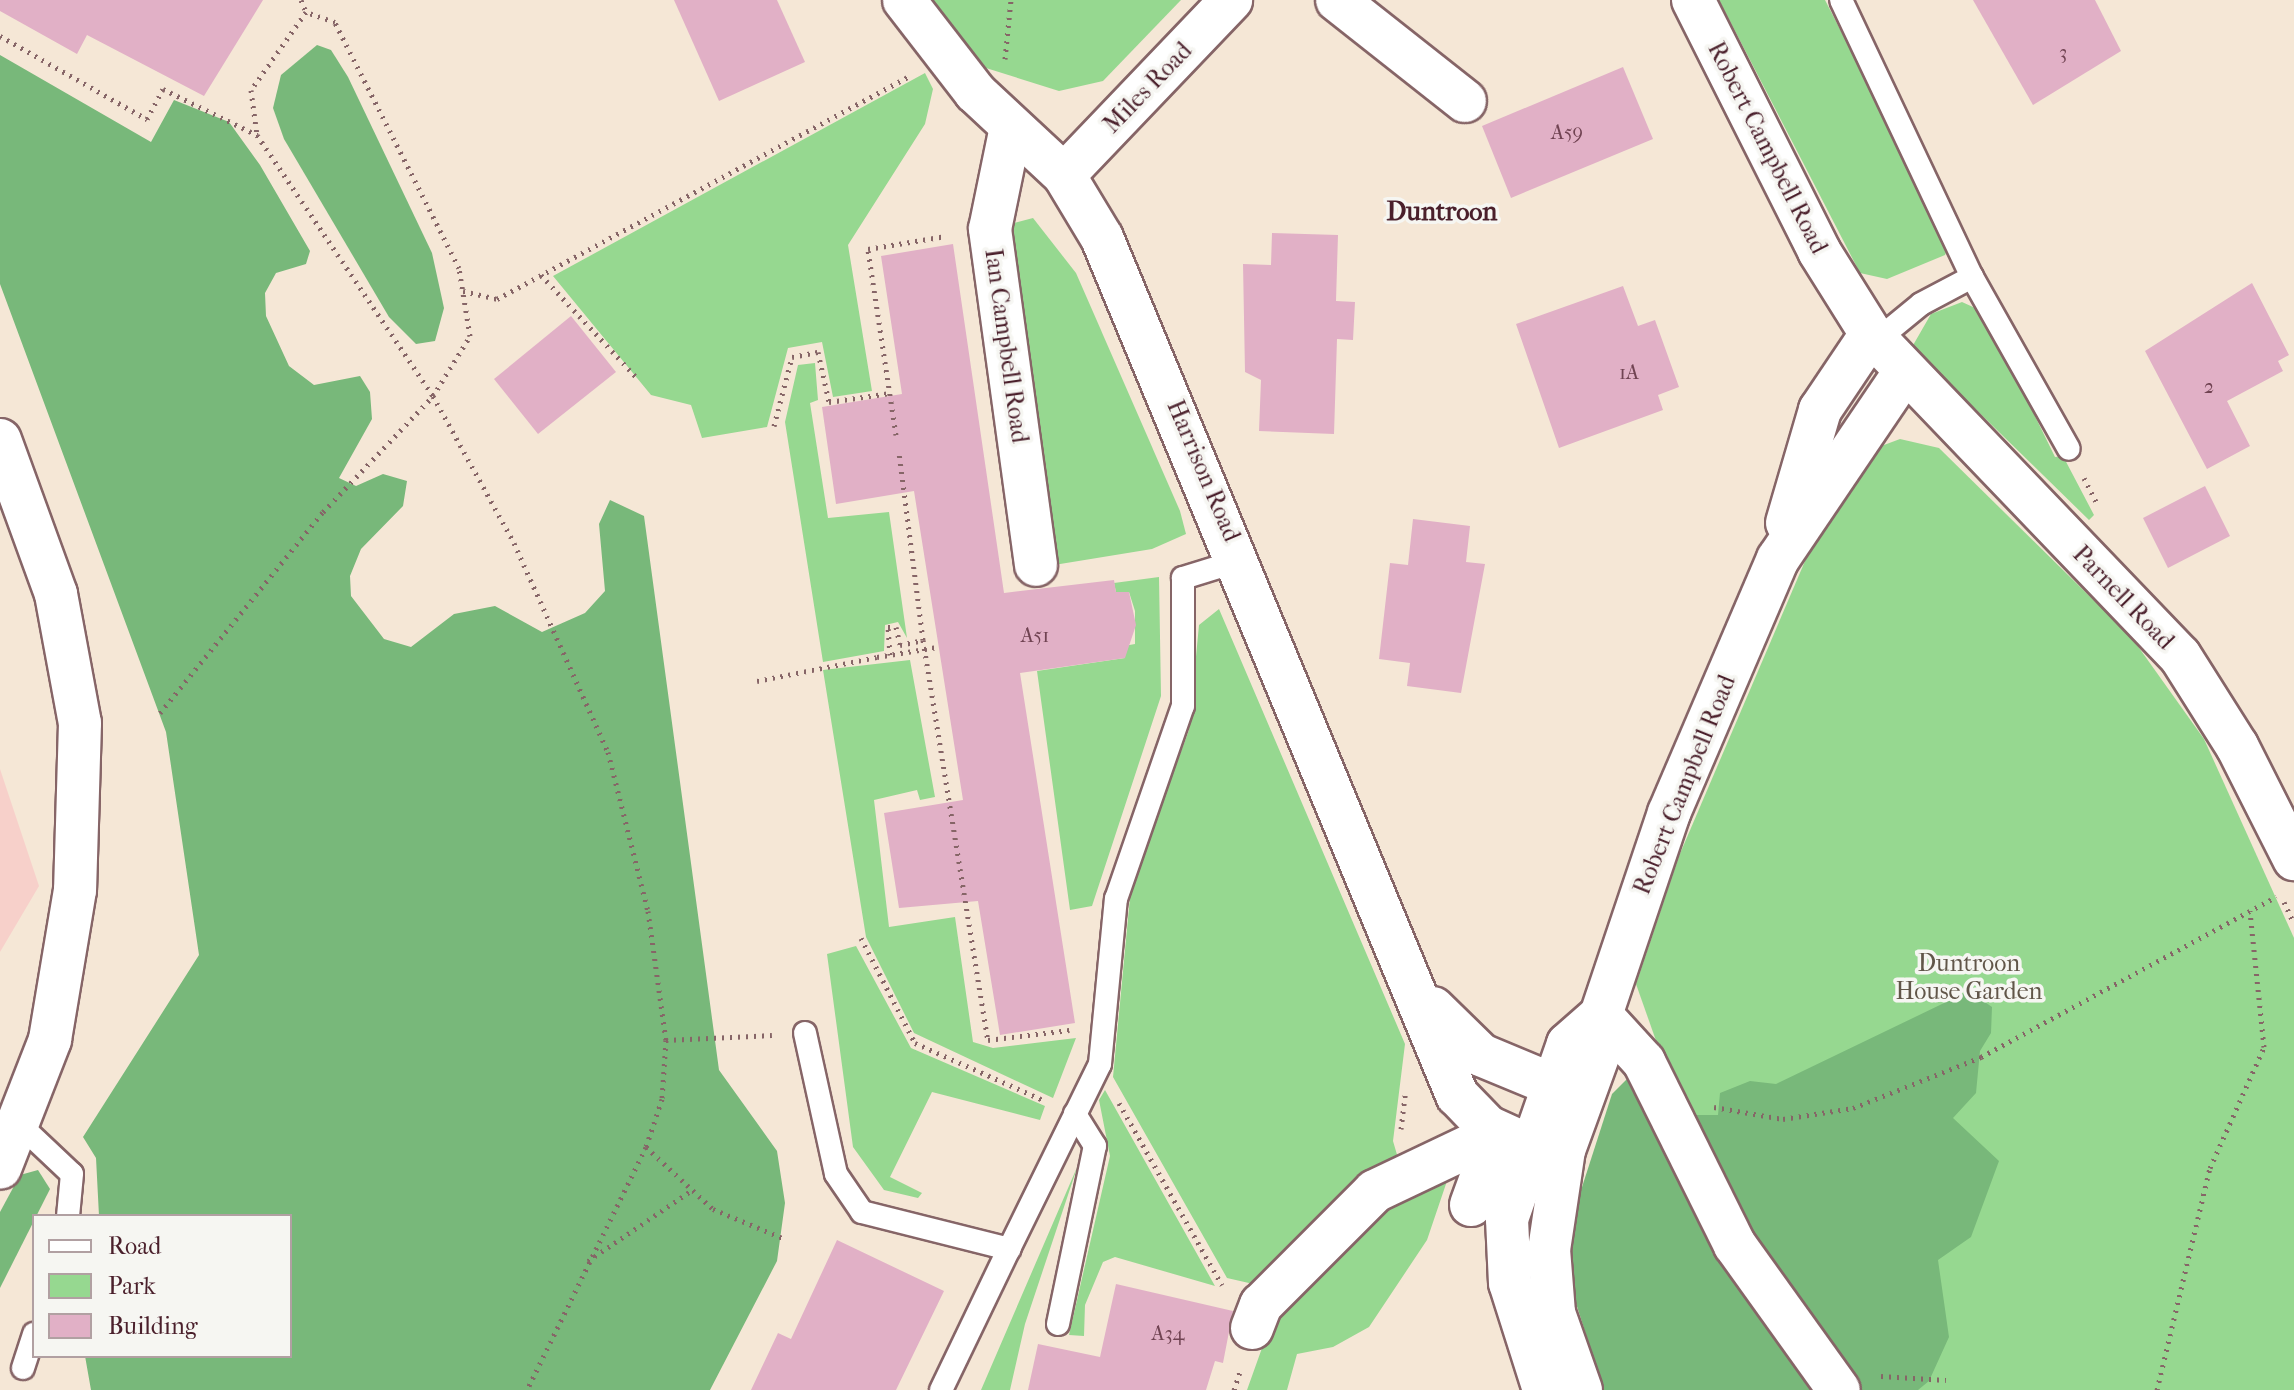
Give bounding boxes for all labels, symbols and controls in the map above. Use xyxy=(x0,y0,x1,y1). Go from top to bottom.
street label: Miles Road xyxy=(1098,37,1198,139)
street label: Robert Campbell Road xyxy=(1701,37,1833,259)
house number: 3 xyxy=(2059,40,2067,64)
house number: A59 xyxy=(1551,120,1583,144)
district label: Duntroon xyxy=(1387,196,1497,228)
street label: Ian Campbell Road xyxy=(978,247,1034,445)
house number: 1A xyxy=(1619,360,1639,384)
house number: 2 xyxy=(2204,374,2214,398)
street label: Harrison Road xyxy=(1160,396,1246,546)
street label: Parnell Road xyxy=(2066,540,2180,656)
house number: A51 xyxy=(1021,623,1049,647)
street label: Robert Campbell Road xyxy=(1628,671,1742,899)
park label: Duntroon House Garden xyxy=(1896,950,2042,1006)
legend xyxy=(32,1214,292,1358)
text: Road xyxy=(108,1232,161,1260)
text: Park xyxy=(108,1272,156,1300)
text: Building xyxy=(108,1312,198,1340)
house number: A34 xyxy=(1152,1321,1184,1345)

